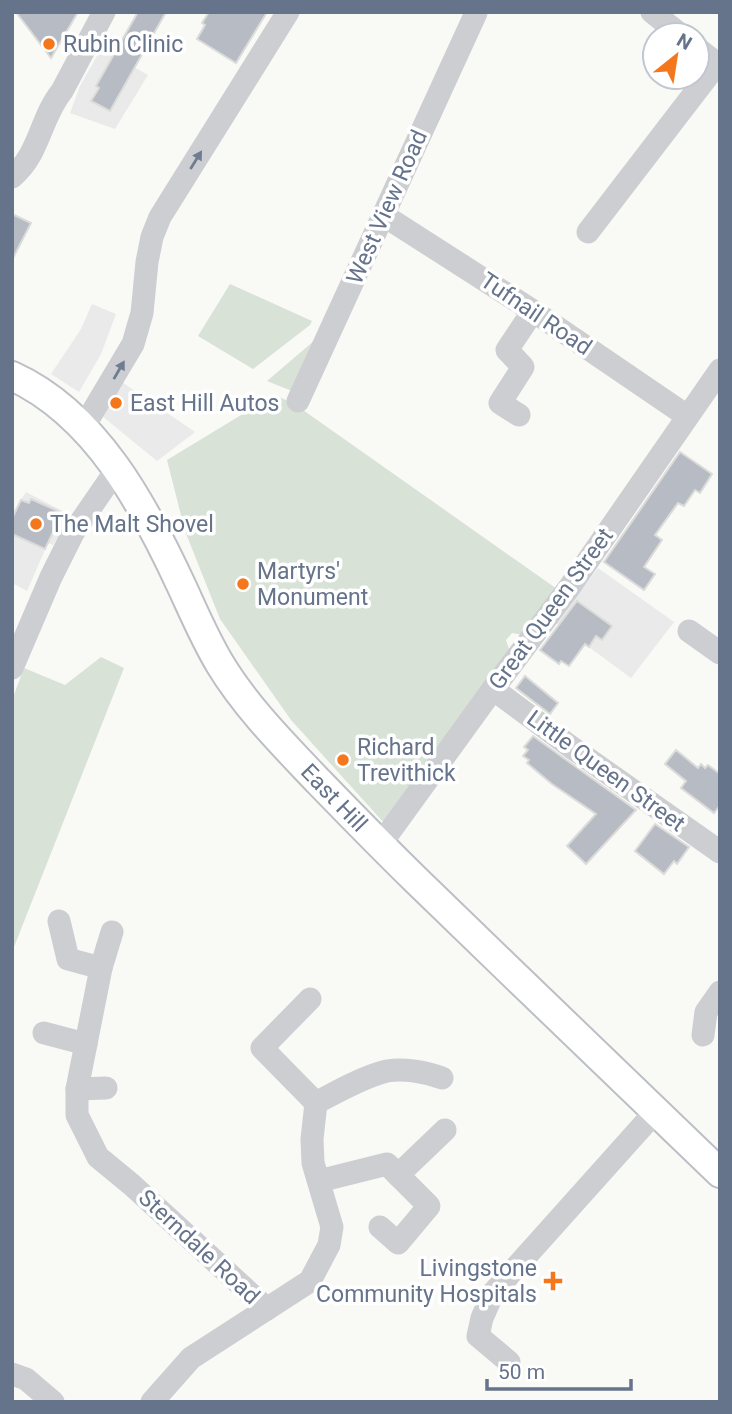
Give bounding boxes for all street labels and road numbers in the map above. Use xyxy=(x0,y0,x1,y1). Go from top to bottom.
street label: West View Road xyxy=(341,126,433,288)
street label: Tufnail Road xyxy=(475,267,597,361)
street label: Great Queen Street xyxy=(483,523,619,695)
street label: Little Queen Street xyxy=(522,705,690,837)
street label: East Hill xyxy=(295,758,373,838)
street label: Sterndale Road xyxy=(133,1184,265,1310)

